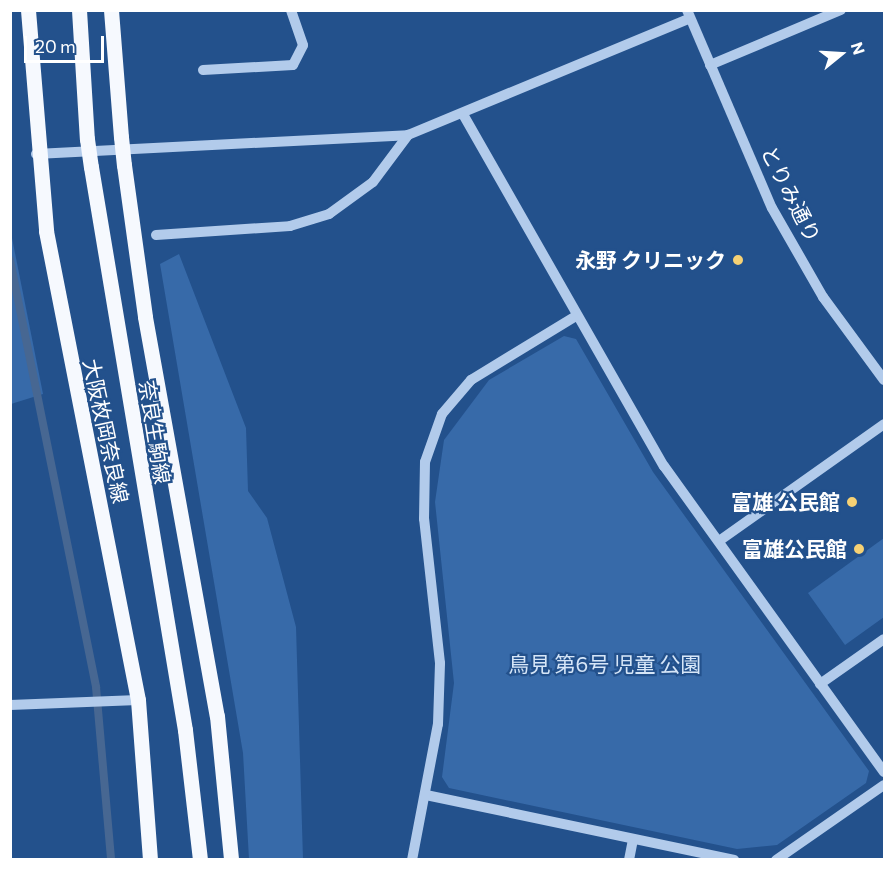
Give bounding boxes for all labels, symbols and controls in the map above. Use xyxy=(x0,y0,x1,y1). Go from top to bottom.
scale bar xyxy=(27,24,106,62)
north arrow xyxy=(811,24,871,84)
text: 20 m xyxy=(35,35,76,57)
text: N xyxy=(848,40,869,57)
street label: とりみ通り xyxy=(756,142,826,246)
place label: 永野 クリニック xyxy=(575,247,726,273)
marker: 永野 クリニック xyxy=(731,253,745,267)
street label: 大阪枚岡奈良線 xyxy=(78,356,134,506)
street label: 奈良生駒線 xyxy=(134,378,176,486)
place label: 富雄 公民館 xyxy=(731,489,840,515)
marker: 富雄 公民館 xyxy=(845,495,859,509)
place label: 富雄公民館 xyxy=(742,536,847,562)
marker: 富雄公民館 xyxy=(852,542,866,556)
park label: 鳥見 第6号 児童 公園 xyxy=(509,651,701,677)

